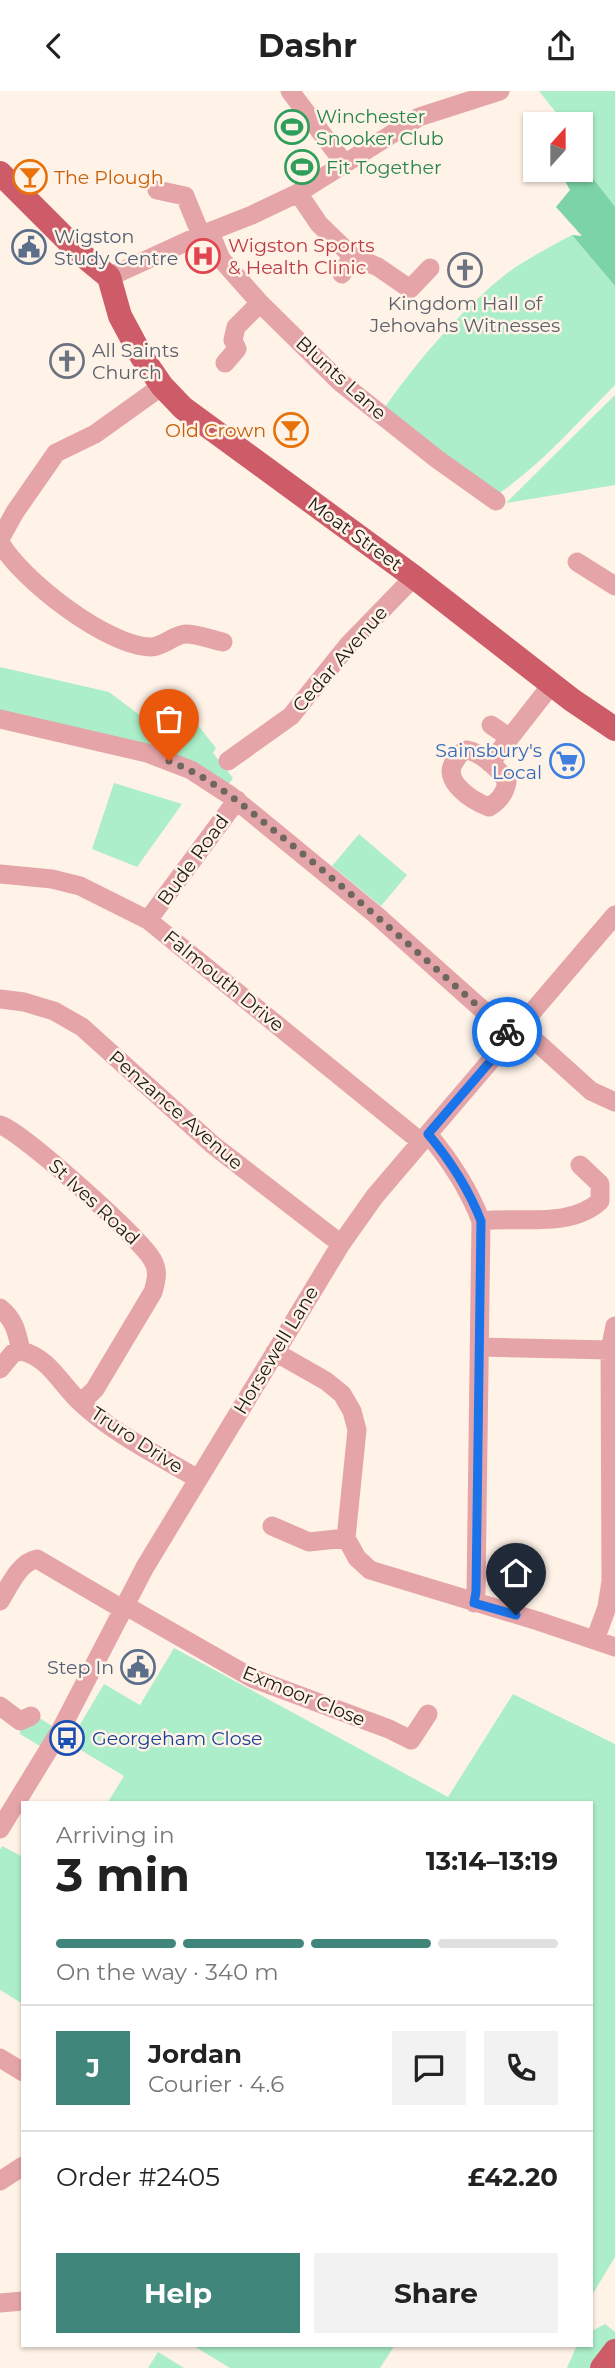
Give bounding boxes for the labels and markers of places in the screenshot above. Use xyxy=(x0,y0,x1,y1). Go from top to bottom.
place label: Winchester Snooker Club xyxy=(316,105,444,150)
sports icon: Winchester Snooker Club xyxy=(273,108,311,146)
sports icon: Fit Together xyxy=(283,148,321,186)
place label: Fit Together xyxy=(326,156,442,179)
bar icon: The Plough xyxy=(11,158,49,196)
place label: The Plough xyxy=(54,166,164,189)
place label: Wigston Study Centre xyxy=(54,225,178,270)
public building icon: Wigston Study Centre xyxy=(10,228,48,266)
place label: Wigston Sports & Health Clinic xyxy=(228,234,375,279)
hospital icon: Wigston Sports & Health Clinic xyxy=(184,237,222,275)
church icon: Kingdom Hall of Jehovahs Witnesses xyxy=(446,251,484,289)
place label: Kingdom Hall of Jehovahs Witnesses xyxy=(369,292,560,337)
place label: All Saints Church xyxy=(92,339,179,384)
church icon: All Saints Church xyxy=(48,342,86,380)
bar icon: Old Crown xyxy=(272,411,310,449)
place label: Old Crown xyxy=(165,419,266,442)
pin xyxy=(139,689,199,761)
place label: Sainsbury's Local xyxy=(435,739,542,784)
supermarket icon: Sainsbury's Local xyxy=(548,742,586,780)
pin xyxy=(486,1543,546,1615)
public building icon: Step In xyxy=(119,1648,157,1686)
place label: Step In xyxy=(47,1656,114,1679)
bus stop icon: Georgeham Close xyxy=(48,1719,86,1757)
place label: Georgeham Close xyxy=(92,1727,262,1750)

